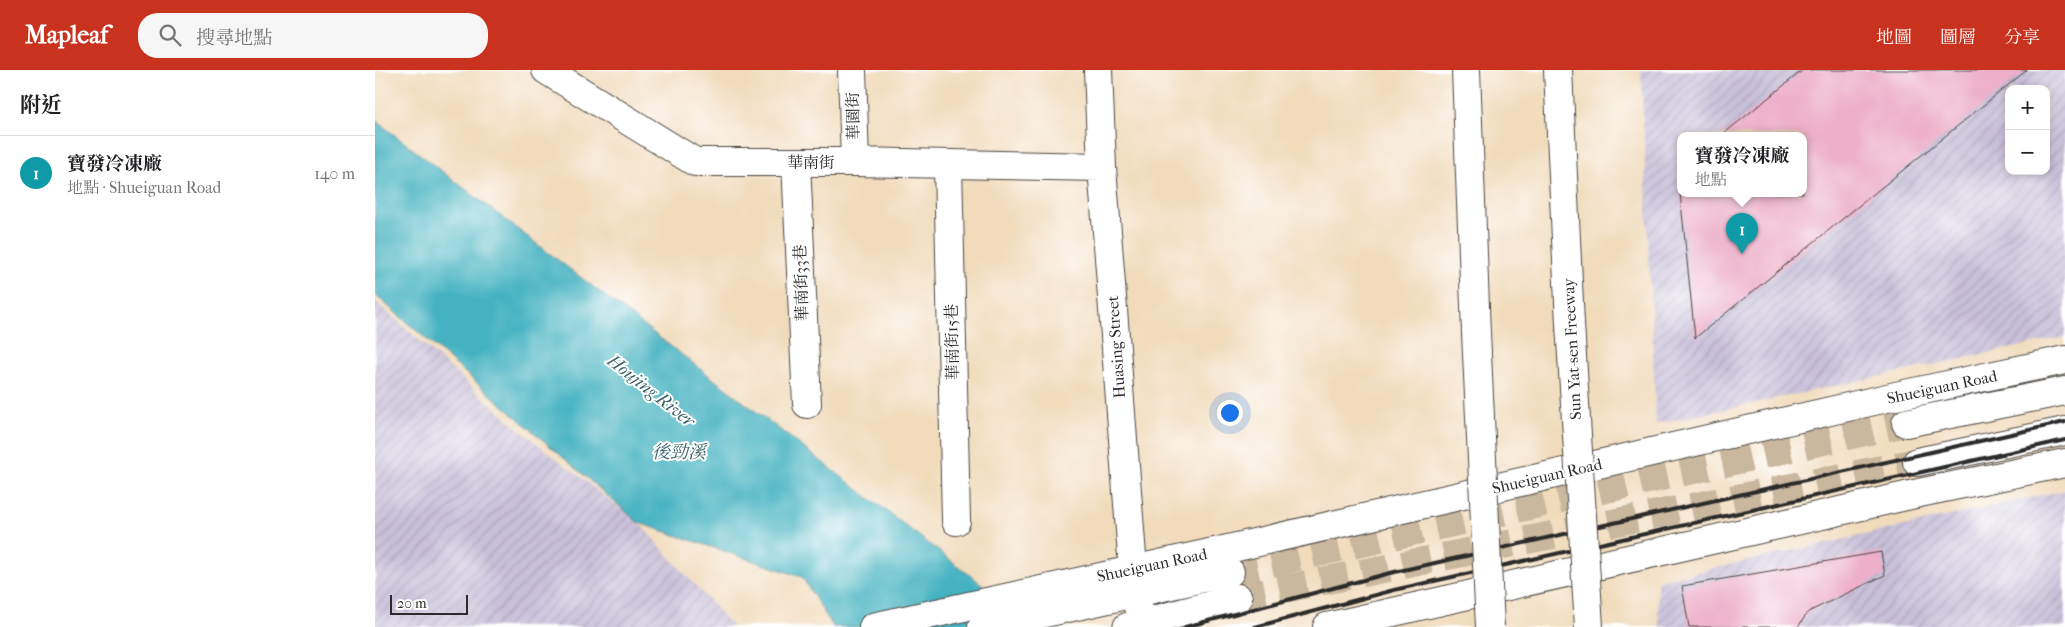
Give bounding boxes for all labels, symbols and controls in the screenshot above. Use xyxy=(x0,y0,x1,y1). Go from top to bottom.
search box xyxy=(138,13,488,58)
text: Mapleaf xyxy=(25,21,108,49)
icon: search xyxy=(156,21,184,49)
text: 搜尋地點 xyxy=(196,27,272,49)
text: 地圖 xyxy=(1876,27,1912,48)
text: 圖層 xyxy=(1940,27,1976,48)
text: 分享 xyxy=(2004,27,2040,48)
map controls xyxy=(2005,85,2050,175)
button: + xyxy=(2005,85,2050,130)
street label: 華園街 xyxy=(843,92,863,140)
text: 附近 xyxy=(20,93,62,117)
button: − xyxy=(2005,130,2050,175)
popup xyxy=(1677,132,1807,197)
text: 寶發冷凍廠 xyxy=(1694,145,1790,167)
text: 寶發冷凍廠 xyxy=(67,153,162,175)
street label: 華南街 xyxy=(787,153,835,172)
text: 1 xyxy=(33,164,39,183)
text: 140 m xyxy=(314,164,355,183)
text: 地點 xyxy=(1694,170,1727,189)
text: 地點 · Shueiguan Road xyxy=(67,178,221,197)
pin: 1 xyxy=(1726,213,1758,254)
street label: 華南街33巷 xyxy=(790,244,812,322)
street label: Sun Yat-sen Freeway xyxy=(1559,277,1585,420)
street label: Huasing Street xyxy=(1103,295,1129,399)
street label: 華南街15巷 xyxy=(942,304,962,380)
water label: Houjing River xyxy=(602,350,700,433)
street label: Shueiguan Road xyxy=(1885,366,1999,408)
your location xyxy=(1217,400,1243,426)
water label: 後勁溪 xyxy=(652,442,708,463)
street label: Shueiguan Road xyxy=(1490,454,1604,498)
street label: Shueiguan Road xyxy=(1095,544,1209,586)
scale bar xyxy=(390,592,467,615)
text: 20 m xyxy=(397,595,427,612)

